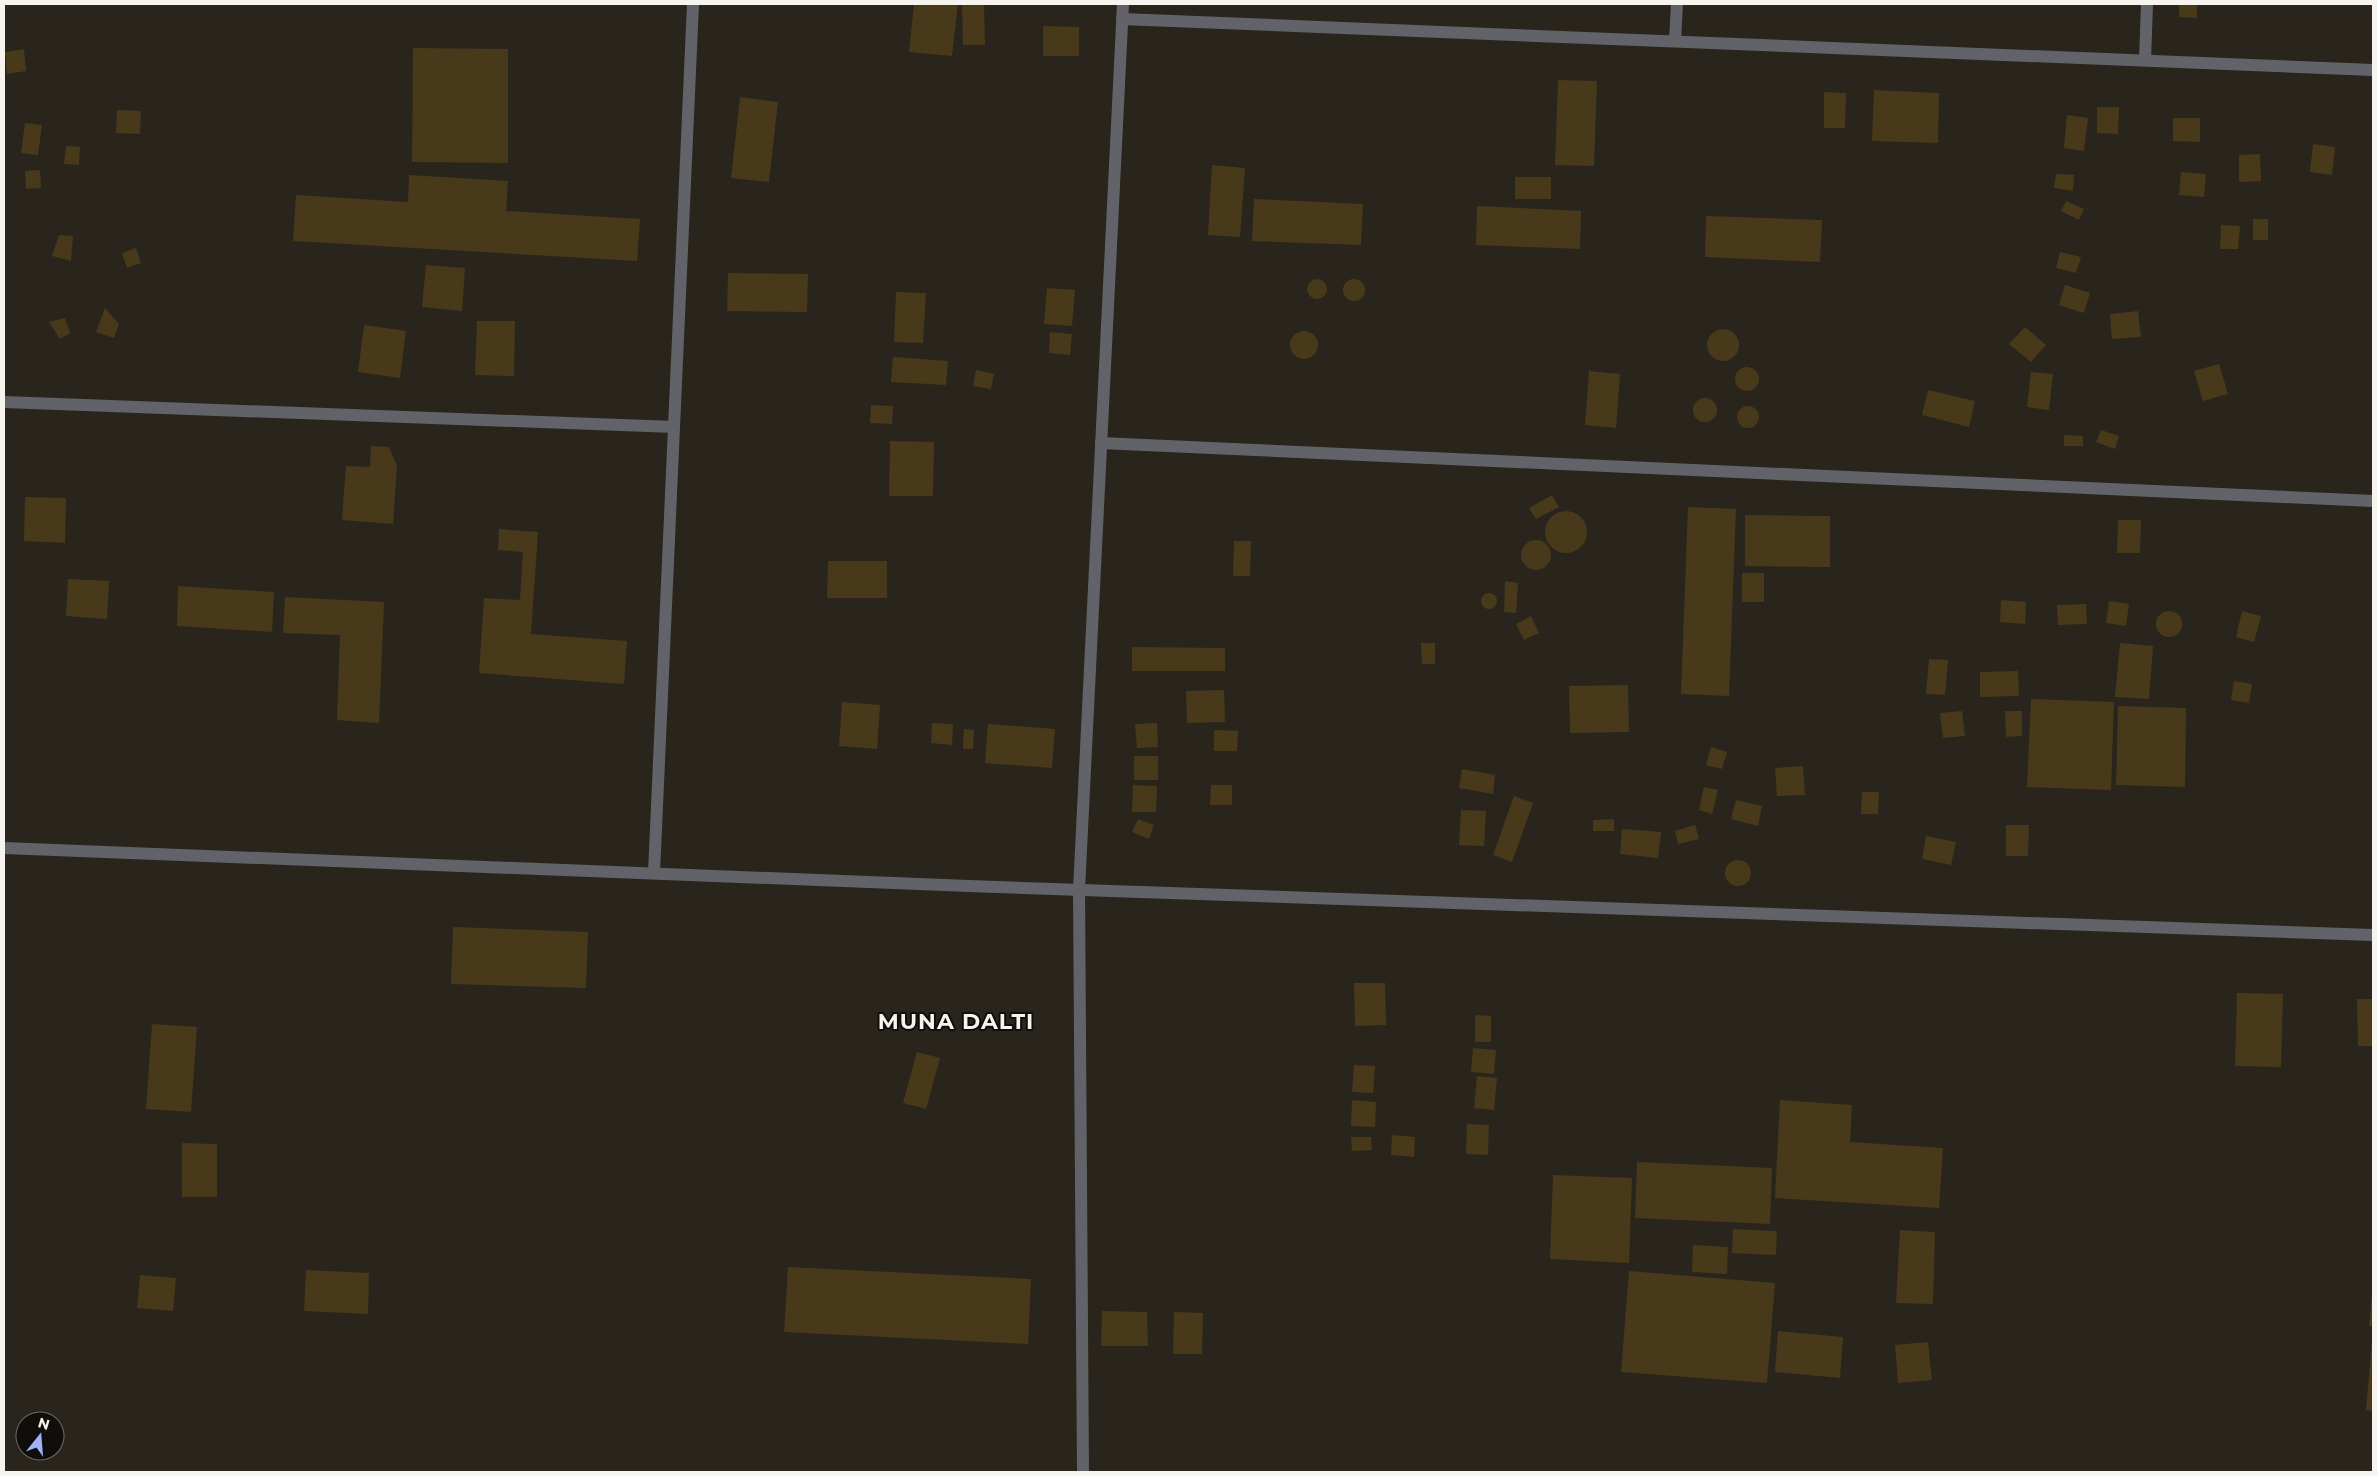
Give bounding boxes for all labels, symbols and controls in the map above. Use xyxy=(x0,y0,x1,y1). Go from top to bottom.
district label: MUNA DALTI xyxy=(878,1008,1034,1035)
north arrow xyxy=(15,1411,65,1461)
text: N xyxy=(36,1413,52,1434)

